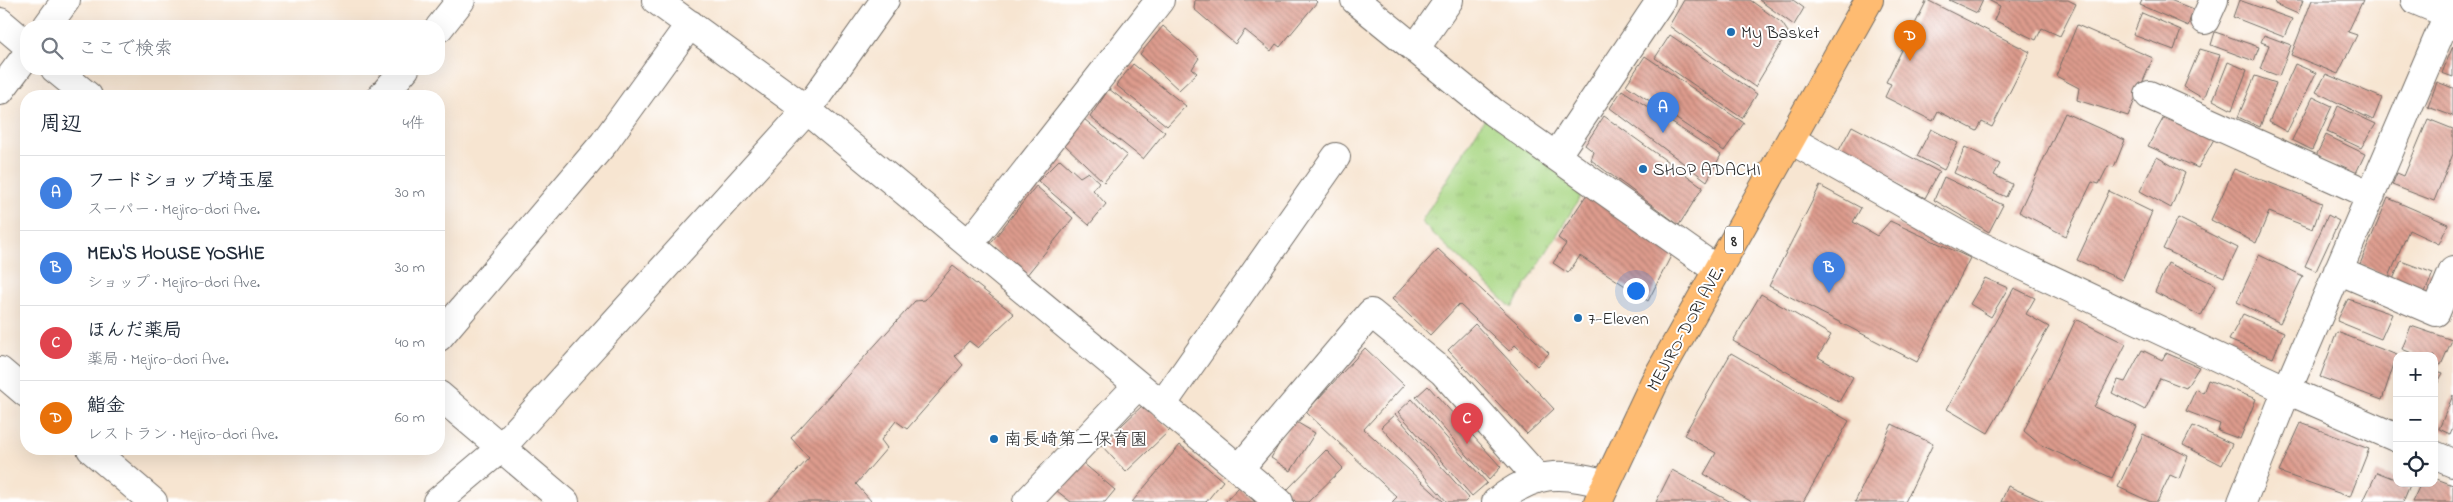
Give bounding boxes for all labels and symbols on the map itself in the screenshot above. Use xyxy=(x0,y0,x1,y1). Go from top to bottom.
pin: D xyxy=(1894,20,1926,61)
place label: My Basket xyxy=(1741,21,1819,47)
marker: My Basket xyxy=(1725,26,1737,38)
pin: A xyxy=(1647,92,1679,133)
place label: SHOP ADACHI xyxy=(1653,158,1761,184)
marker: SHOP ADACHI xyxy=(1637,163,1649,175)
road number: 8 xyxy=(1725,226,1743,254)
pin: B xyxy=(1813,252,1845,293)
street label: MEJIRO-DORI AVE. xyxy=(1641,261,1732,397)
your location xyxy=(1623,278,1649,304)
place label: 7-Eleven xyxy=(1588,307,1649,333)
marker: 7-Eleven xyxy=(1572,312,1584,324)
pin: C xyxy=(1451,403,1483,444)
place label: 南長崎第二保育園 xyxy=(1004,428,1148,454)
marker: 南長崎第二保育園 xyxy=(988,433,1000,445)

